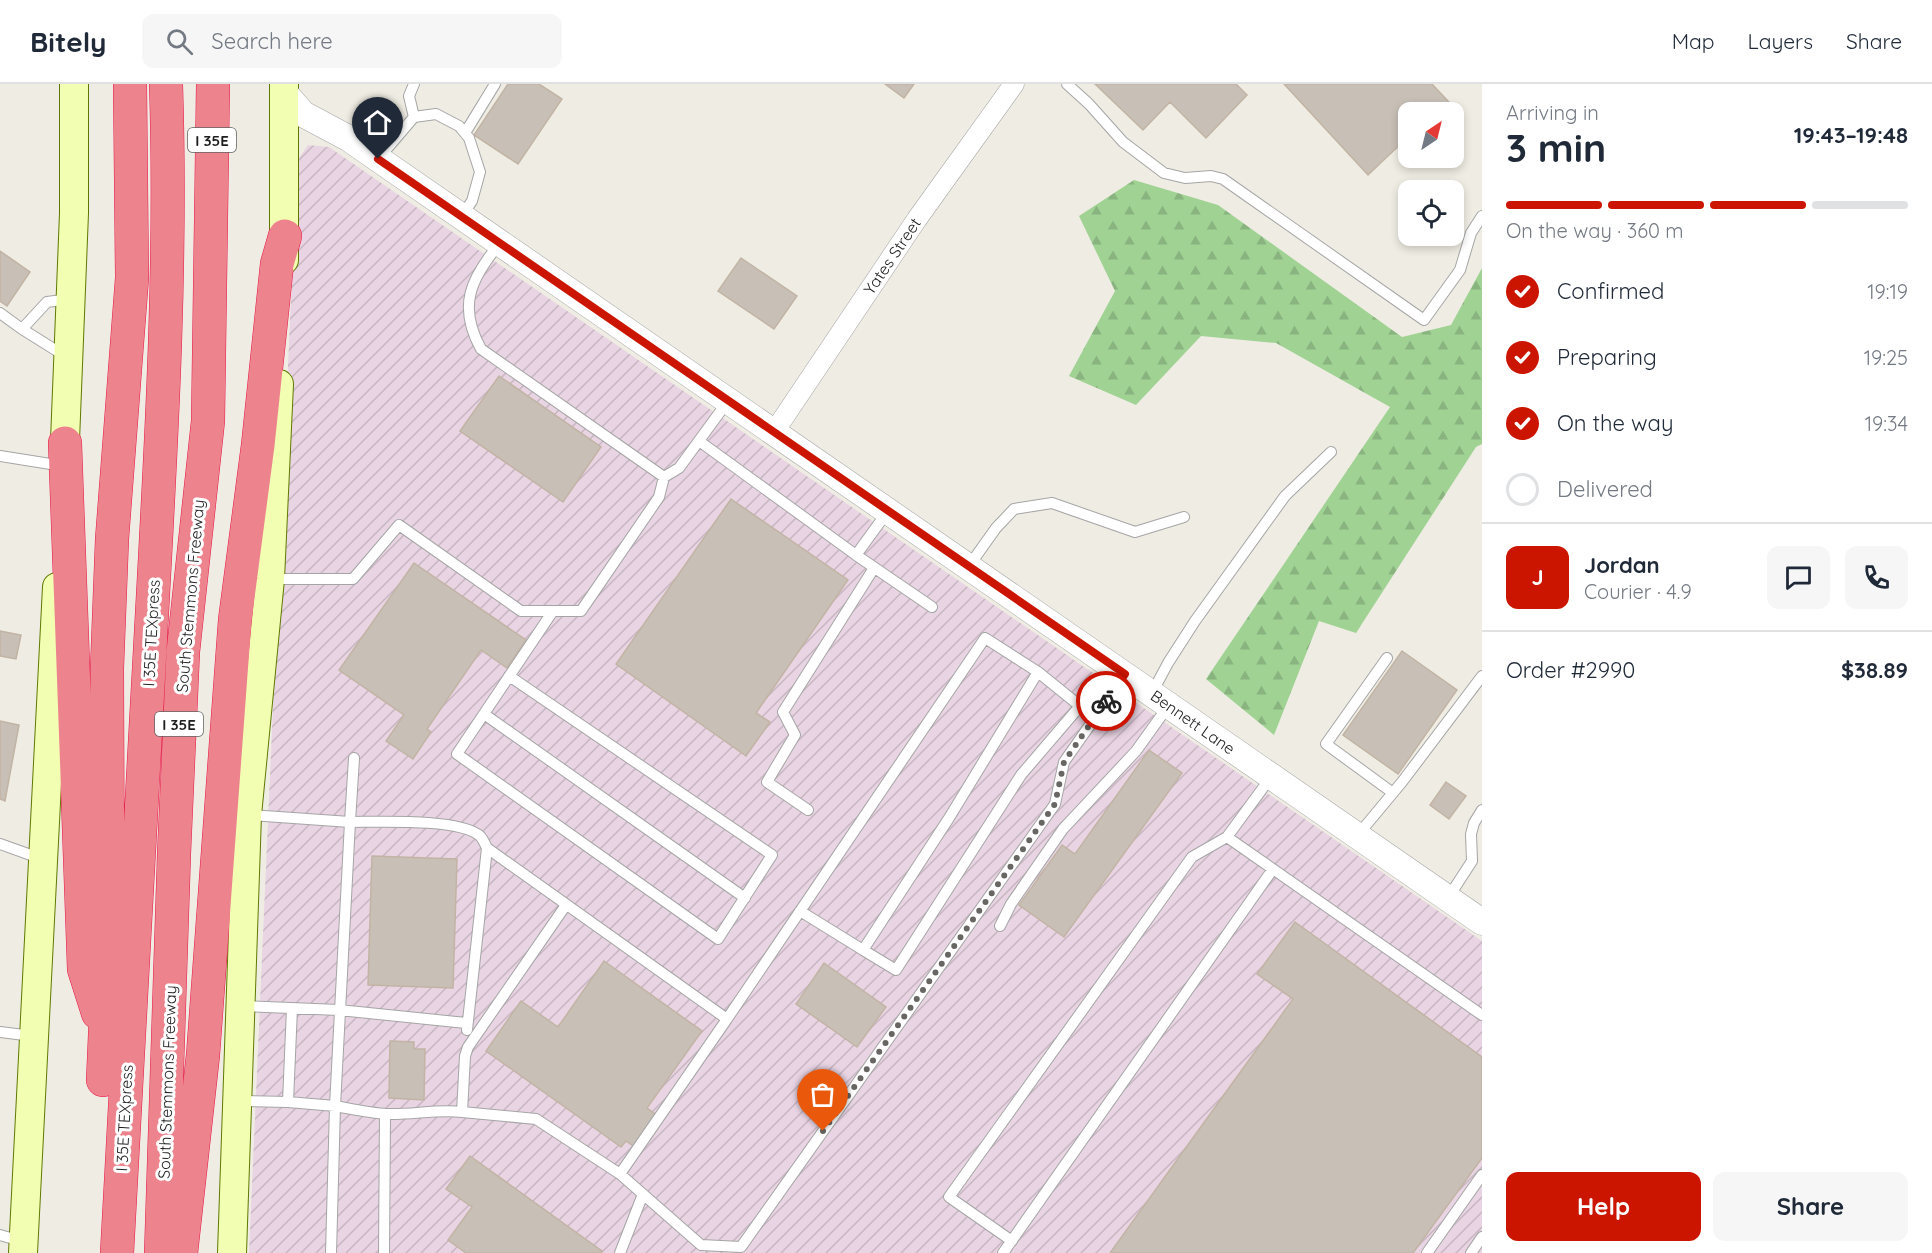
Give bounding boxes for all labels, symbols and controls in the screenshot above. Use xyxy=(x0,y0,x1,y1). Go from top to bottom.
search box xyxy=(142,14,562,68)
text: Bitely xyxy=(30,24,106,59)
icon: search xyxy=(163,25,196,58)
text: Search here xyxy=(211,27,333,55)
text: Map xyxy=(1672,28,1715,54)
text: Layers xyxy=(1748,28,1813,54)
text: Share xyxy=(1846,28,1902,54)
pin xyxy=(352,97,403,159)
text: Arriving in xyxy=(1506,100,1599,125)
north arrow xyxy=(1398,102,1464,168)
map controls xyxy=(1398,102,1464,246)
icon: home xyxy=(361,106,394,139)
text: 19:43–19:48 xyxy=(1794,121,1908,149)
text: 3 min xyxy=(1506,123,1606,172)
road number: I 35E xyxy=(188,128,236,152)
button: locate xyxy=(1398,180,1464,246)
street label: Yates Street xyxy=(859,214,925,298)
text: On the way · 360 m xyxy=(1506,218,1684,243)
icon: check xyxy=(1506,275,1539,308)
text: Confirmed xyxy=(1557,277,1664,305)
text: 19:19 xyxy=(1867,279,1908,304)
icon: check xyxy=(1506,341,1539,374)
text: Preparing xyxy=(1557,343,1657,371)
text: 19:25 xyxy=(1864,345,1908,370)
icon: check xyxy=(1506,407,1539,440)
text: On the way xyxy=(1557,409,1673,437)
text: 19:34 xyxy=(1865,411,1908,436)
text: Delivered xyxy=(1557,475,1653,503)
street label: South Stemmons Freeway xyxy=(172,499,208,693)
button: chat xyxy=(1767,546,1830,609)
button: phone xyxy=(1845,546,1908,609)
text: Jordan xyxy=(1584,551,1660,579)
text: J xyxy=(1531,563,1544,591)
street label: I 35E TEXpress xyxy=(138,579,164,687)
text: Courier · 4.9 xyxy=(1584,579,1692,604)
text: Order #2990 xyxy=(1506,656,1635,684)
text: $38.89 xyxy=(1841,656,1908,684)
courier xyxy=(1076,671,1136,731)
icon: bike xyxy=(1090,685,1123,718)
street label: Bennett Lane xyxy=(1147,686,1239,758)
road number: I 35E xyxy=(155,712,203,736)
street label: South Stemmons Freeway xyxy=(154,985,180,1179)
street label: I 35E TEXpress xyxy=(111,1064,137,1172)
pin xyxy=(797,1069,848,1131)
icon: bag xyxy=(806,1078,839,1111)
button: Help xyxy=(1506,1172,1701,1241)
button: Share xyxy=(1713,1172,1908,1241)

